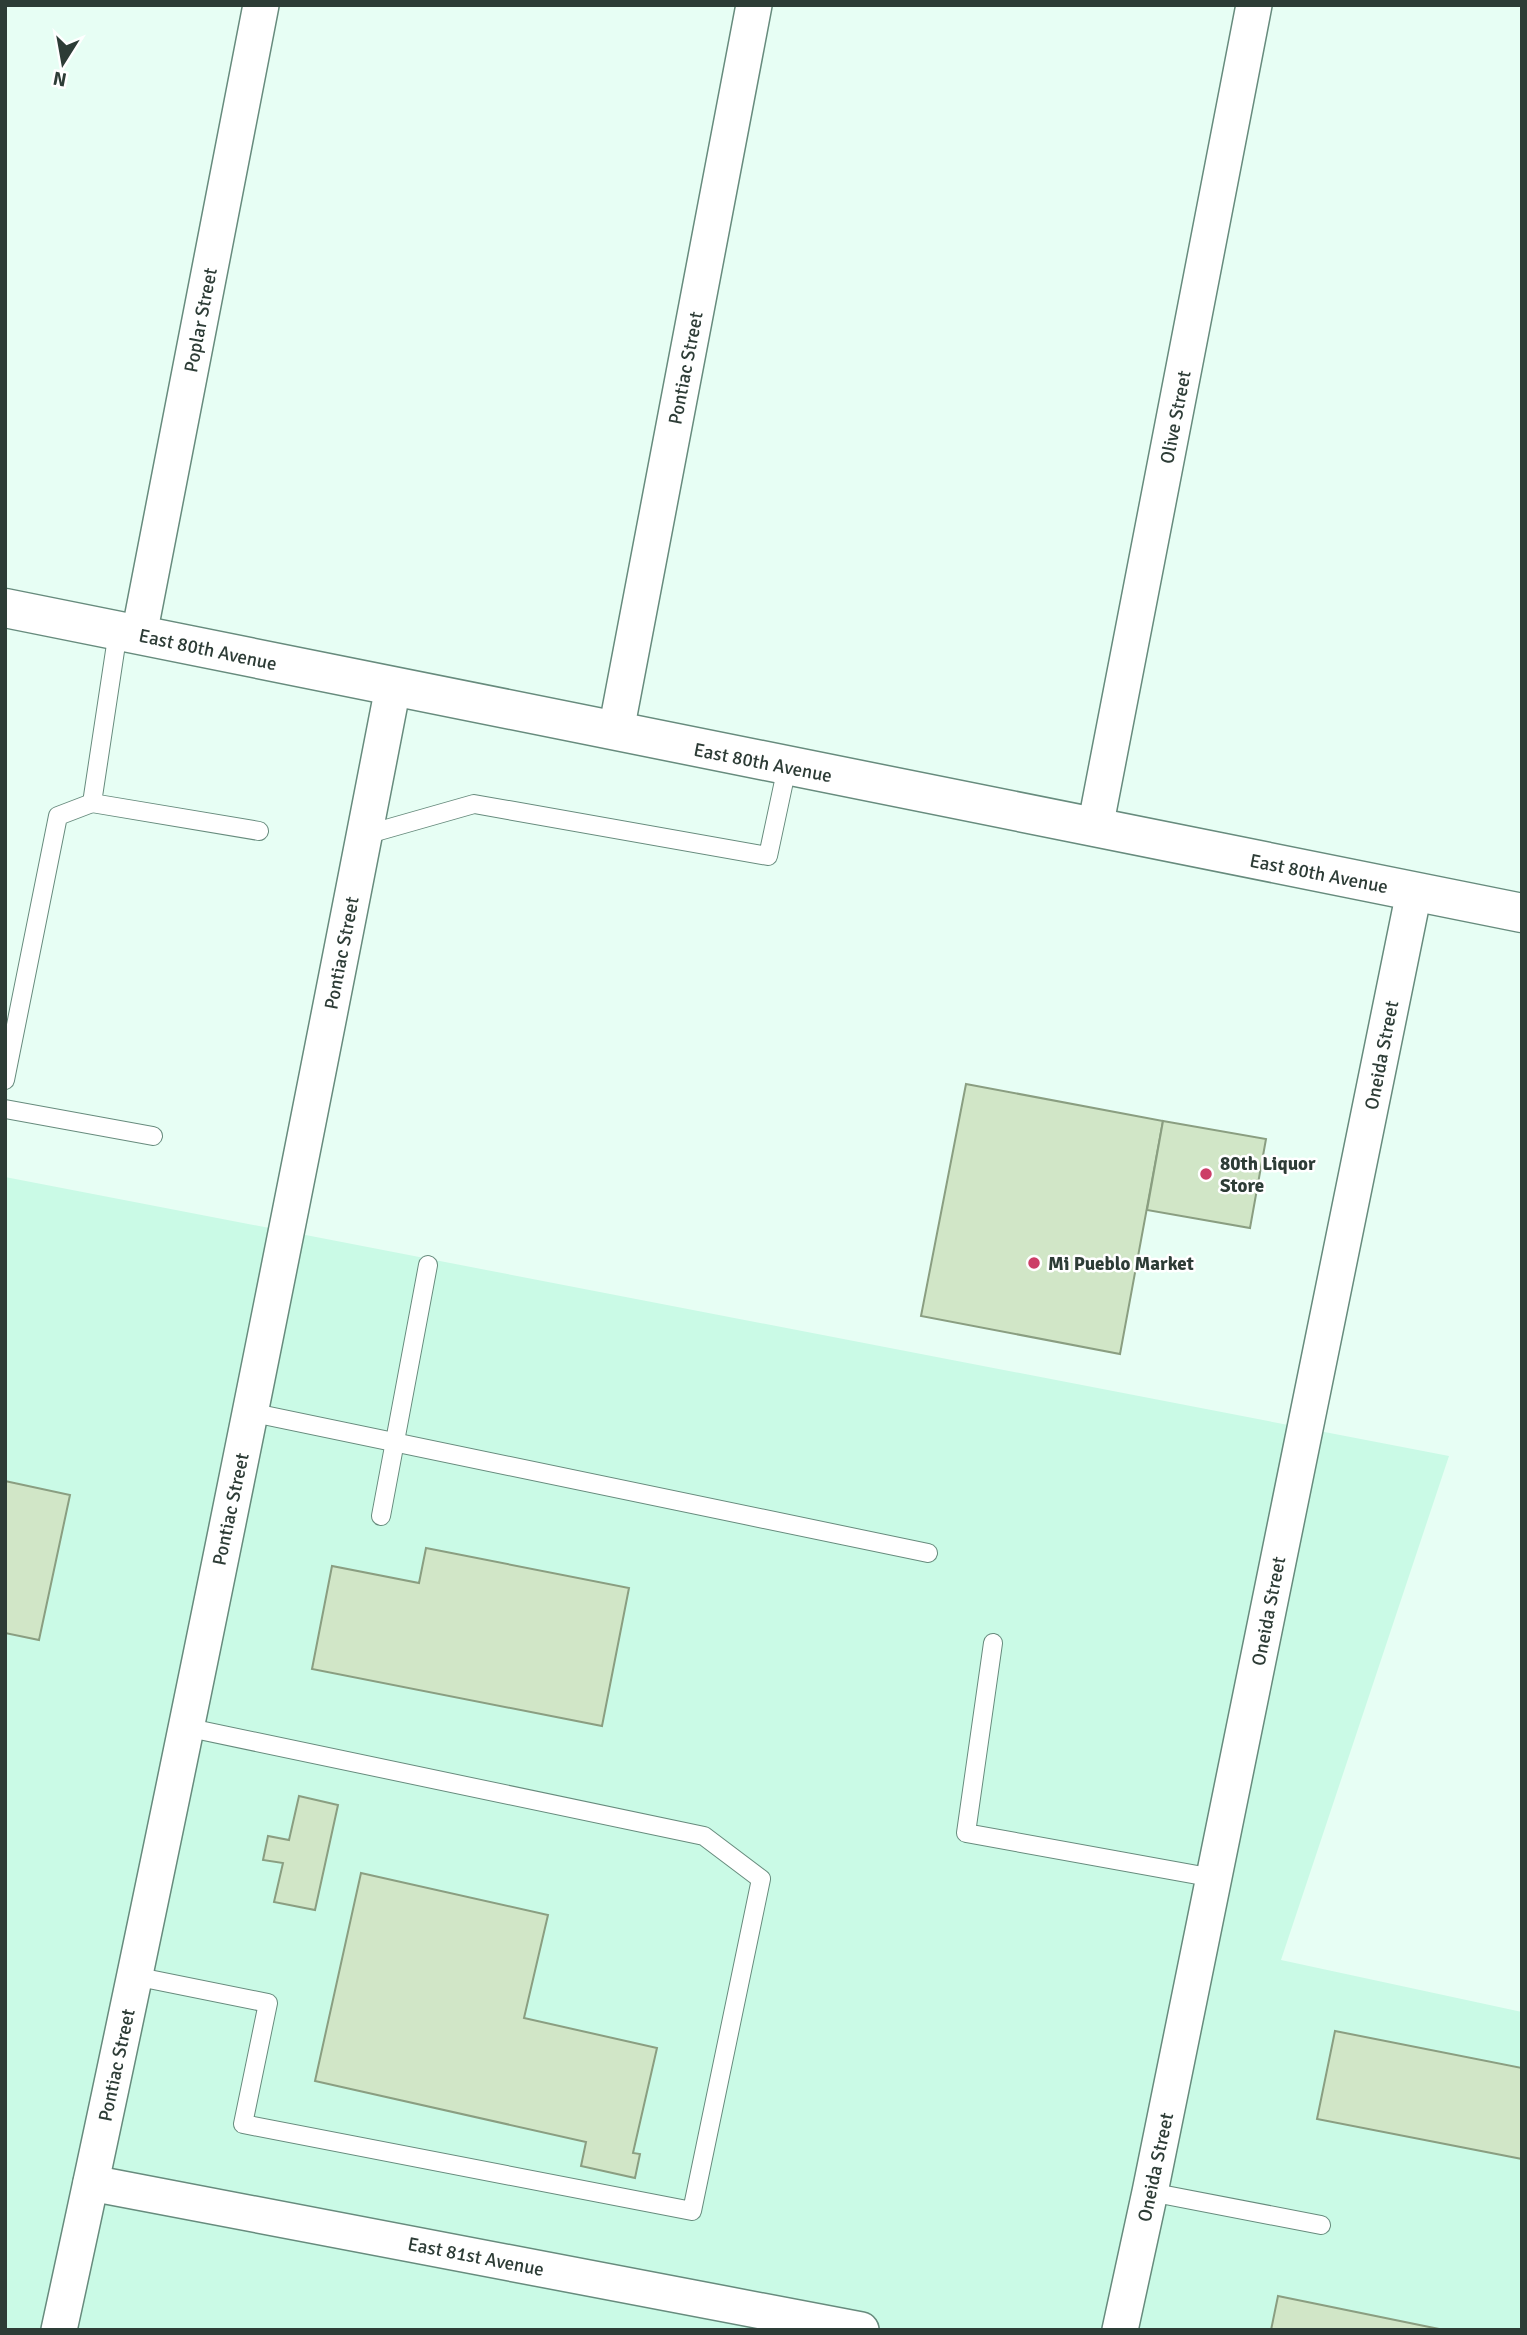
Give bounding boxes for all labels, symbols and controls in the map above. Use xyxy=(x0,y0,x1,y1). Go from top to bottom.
north arrow xyxy=(28,28,98,98)
text: N xyxy=(51,66,69,92)
street label: Poplar Street xyxy=(179,265,223,375)
street label: Pontiac Street xyxy=(663,309,709,427)
street label: Olive Street xyxy=(1155,368,1197,466)
street label: East 80th Avenue xyxy=(137,624,279,676)
street label: East 80th Avenue xyxy=(692,738,834,788)
street label: East 80th Avenue xyxy=(1248,849,1390,899)
street label: Pontiac Street xyxy=(319,894,365,1012)
street label: Oneida Street xyxy=(1360,998,1404,1112)
place label: 80th Liquor Store xyxy=(1220,1152,1316,1198)
marker: 80th Liquor Store xyxy=(1198,1166,1214,1182)
place label: Mi Pueblo Market xyxy=(1048,1252,1194,1276)
marker: Mi Pueblo Market xyxy=(1026,1255,1042,1271)
street label: Pontiac Street xyxy=(207,1450,255,1568)
street label: Oneida Street xyxy=(1247,1554,1291,1668)
street label: Pontiac Street xyxy=(93,2006,141,2124)
street label: Oneida Street xyxy=(1133,2110,1179,2224)
street label: East 81st Avenue xyxy=(406,2232,546,2282)

